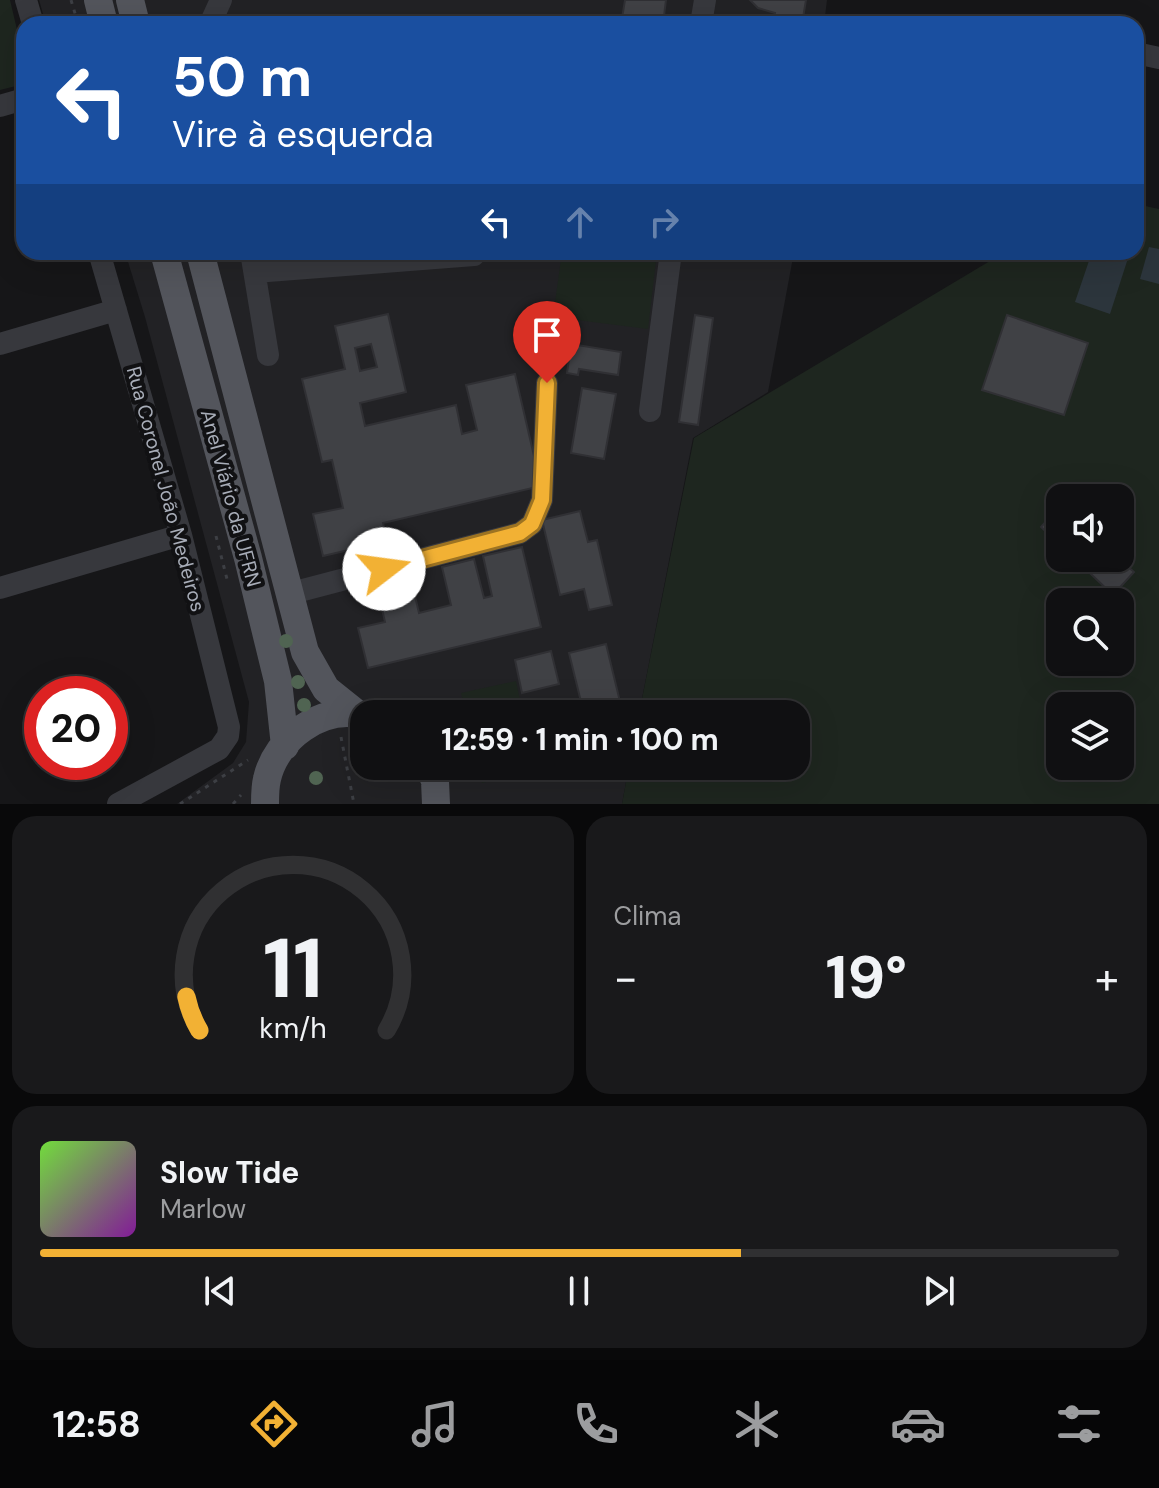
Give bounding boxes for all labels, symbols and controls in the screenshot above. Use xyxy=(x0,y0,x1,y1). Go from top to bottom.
text: 50 m xyxy=(172,40,312,113)
icon: left xyxy=(40,48,144,152)
text: Vire à esquerda xyxy=(172,111,434,158)
icon: left xyxy=(474,200,518,244)
icon: ahead xyxy=(558,200,602,244)
icon: right xyxy=(642,200,686,244)
pin xyxy=(513,301,581,383)
icon: arrive xyxy=(525,313,569,357)
street label: Rua Coronel João Medeiros xyxy=(121,363,211,615)
street label: Anel Viário da UFRN xyxy=(195,406,267,590)
map controls xyxy=(1046,484,1134,780)
button: sound xyxy=(1046,484,1134,572)
position arrow xyxy=(342,527,426,611)
button: search xyxy=(1046,588,1134,676)
speed limit sign: 20 xyxy=(24,676,128,780)
button: layers xyxy=(1046,692,1134,780)
text: 12:59 · 1 min · 100 m xyxy=(441,720,719,759)
text: Clima xyxy=(614,899,682,933)
text: 11 xyxy=(262,914,323,1023)
text: 19° xyxy=(825,938,907,1017)
text: − xyxy=(614,949,638,1007)
text: + xyxy=(1095,949,1119,1007)
text: km/h xyxy=(259,1010,327,1047)
text: Slow Tide xyxy=(160,1153,299,1192)
text: Marlow xyxy=(160,1192,246,1226)
icon: previous xyxy=(198,1269,242,1313)
icon: pause xyxy=(557,1269,601,1313)
icon: next xyxy=(917,1269,961,1313)
icon: directions xyxy=(246,1396,302,1452)
icon: music xyxy=(407,1396,463,1452)
icon: phone xyxy=(568,1396,624,1452)
icon: climate xyxy=(729,1396,785,1452)
icon: car xyxy=(890,1396,946,1452)
icon: filters xyxy=(1051,1396,1107,1452)
text: 12:58 xyxy=(52,1401,141,1448)

